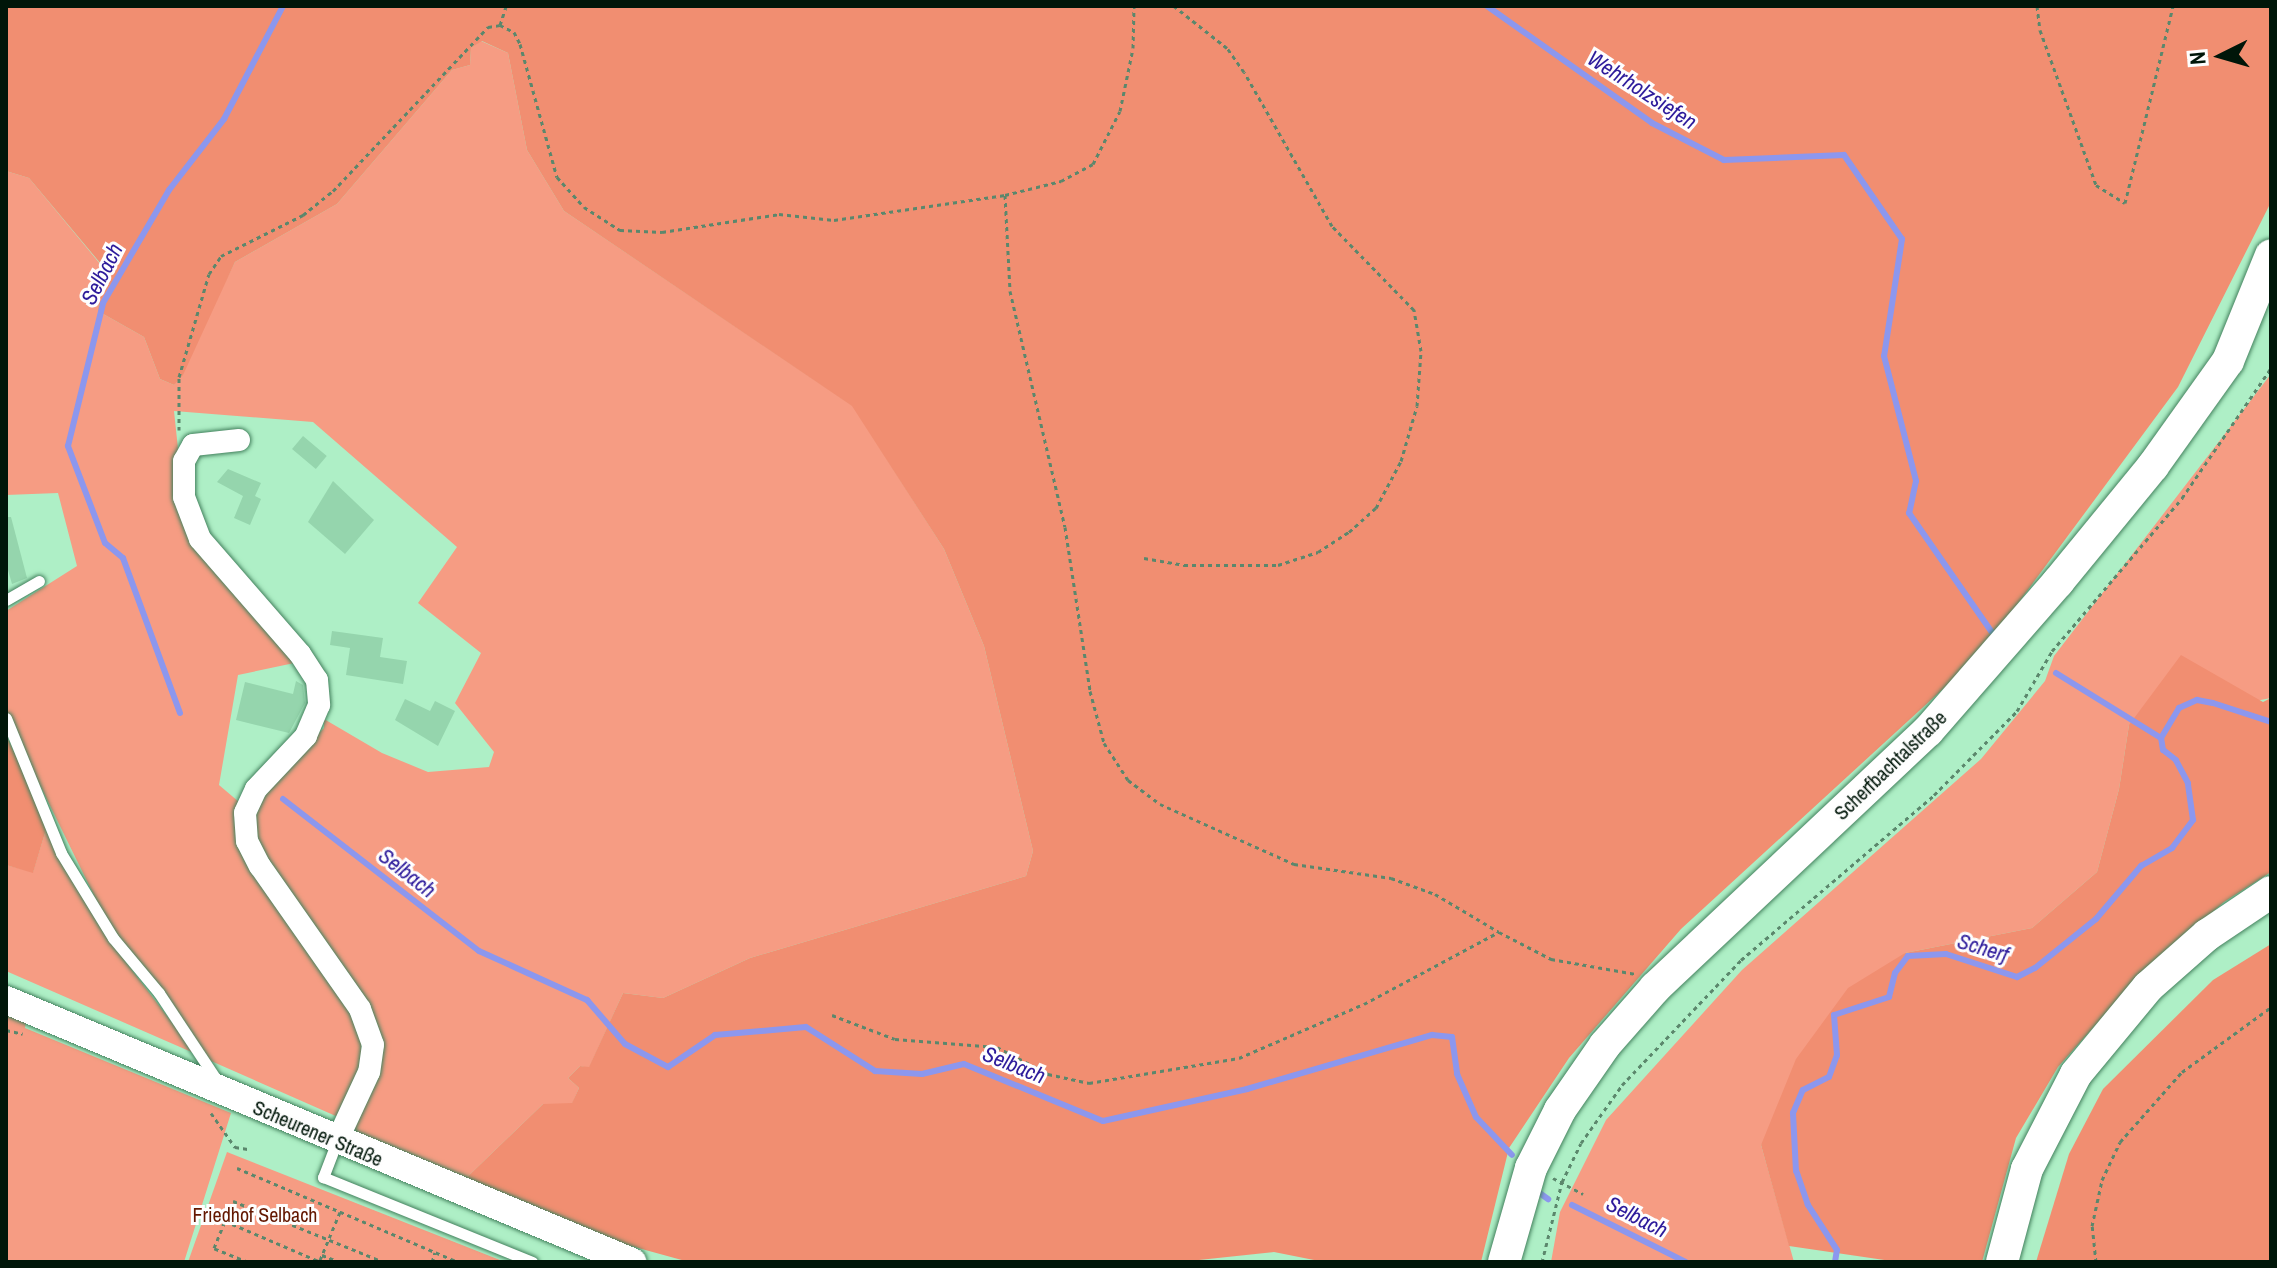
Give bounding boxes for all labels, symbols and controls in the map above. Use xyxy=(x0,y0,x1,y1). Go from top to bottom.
north arrow xyxy=(2181,16,2261,96)
water label: Wehrholzsiefen xyxy=(1582,45,1702,135)
text: N xyxy=(2182,50,2213,66)
water label: Selbach xyxy=(75,239,129,309)
street label: Scherfbachtalstraße xyxy=(1829,705,1951,825)
water label: Selbach xyxy=(373,843,441,903)
water label: Scherf xyxy=(1954,928,2012,968)
water label: Selbach xyxy=(979,1041,1049,1089)
street label: Scheurener Straße xyxy=(250,1095,386,1171)
water label: Selbach xyxy=(1602,1190,1672,1244)
park label: Friedhof Selbach xyxy=(193,1202,317,1226)

